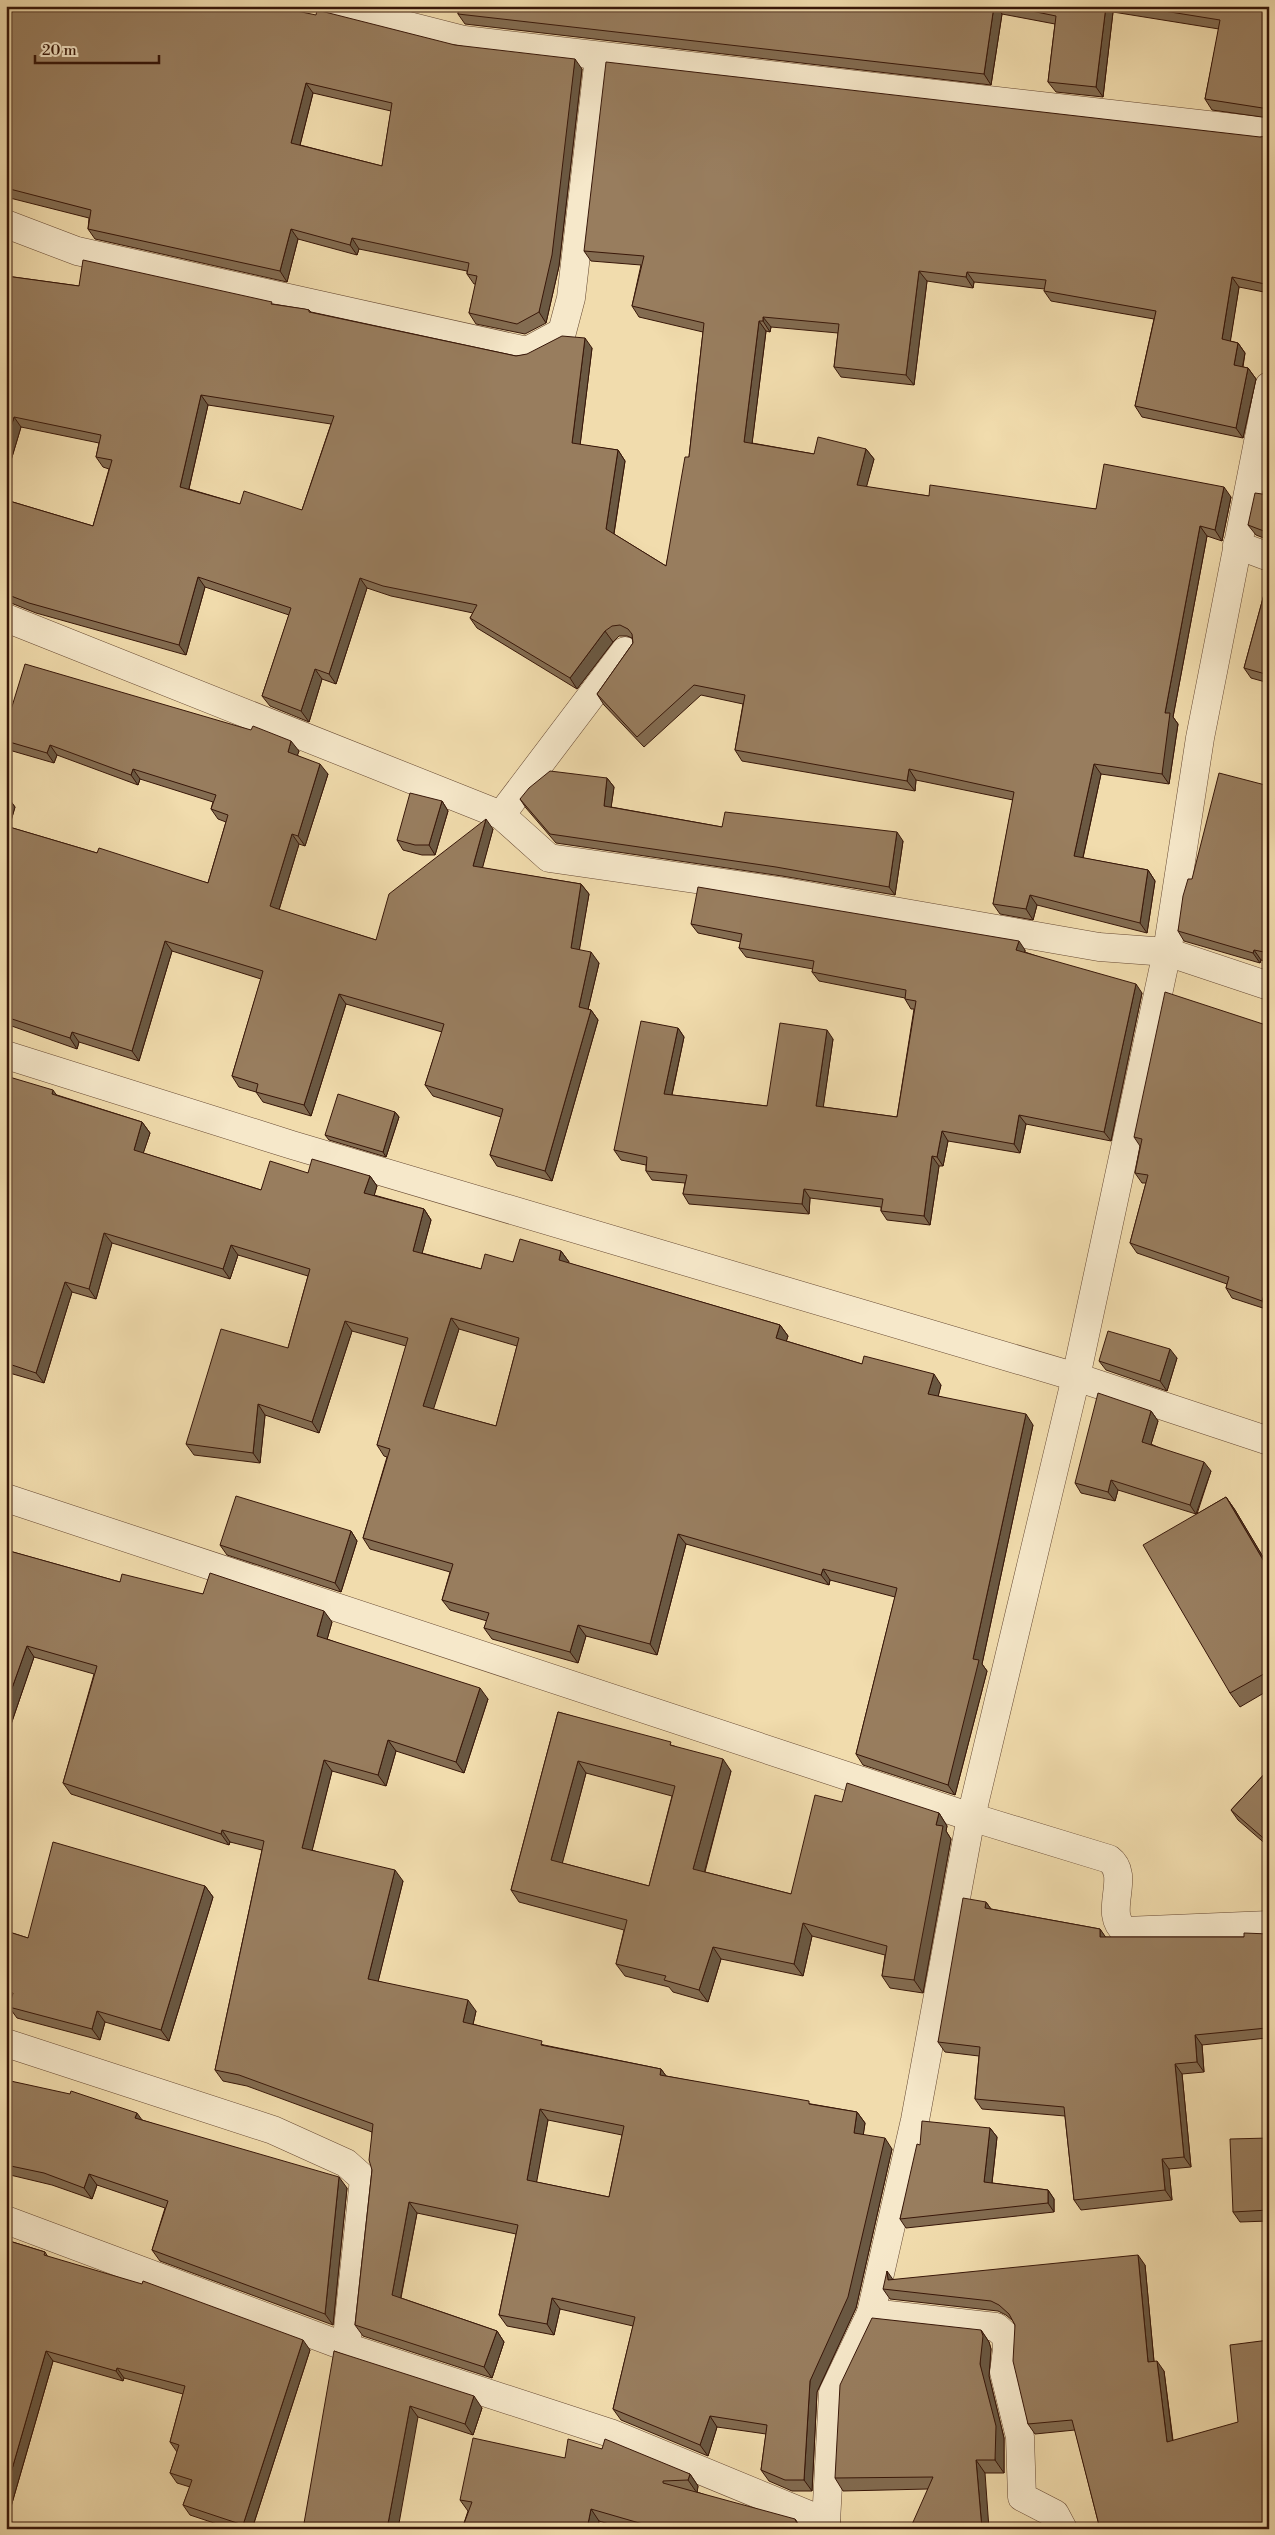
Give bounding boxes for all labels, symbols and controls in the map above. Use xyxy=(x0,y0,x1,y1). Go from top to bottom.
scale bar xyxy=(35,32,159,64)
text: 20 m xyxy=(42,41,77,60)

